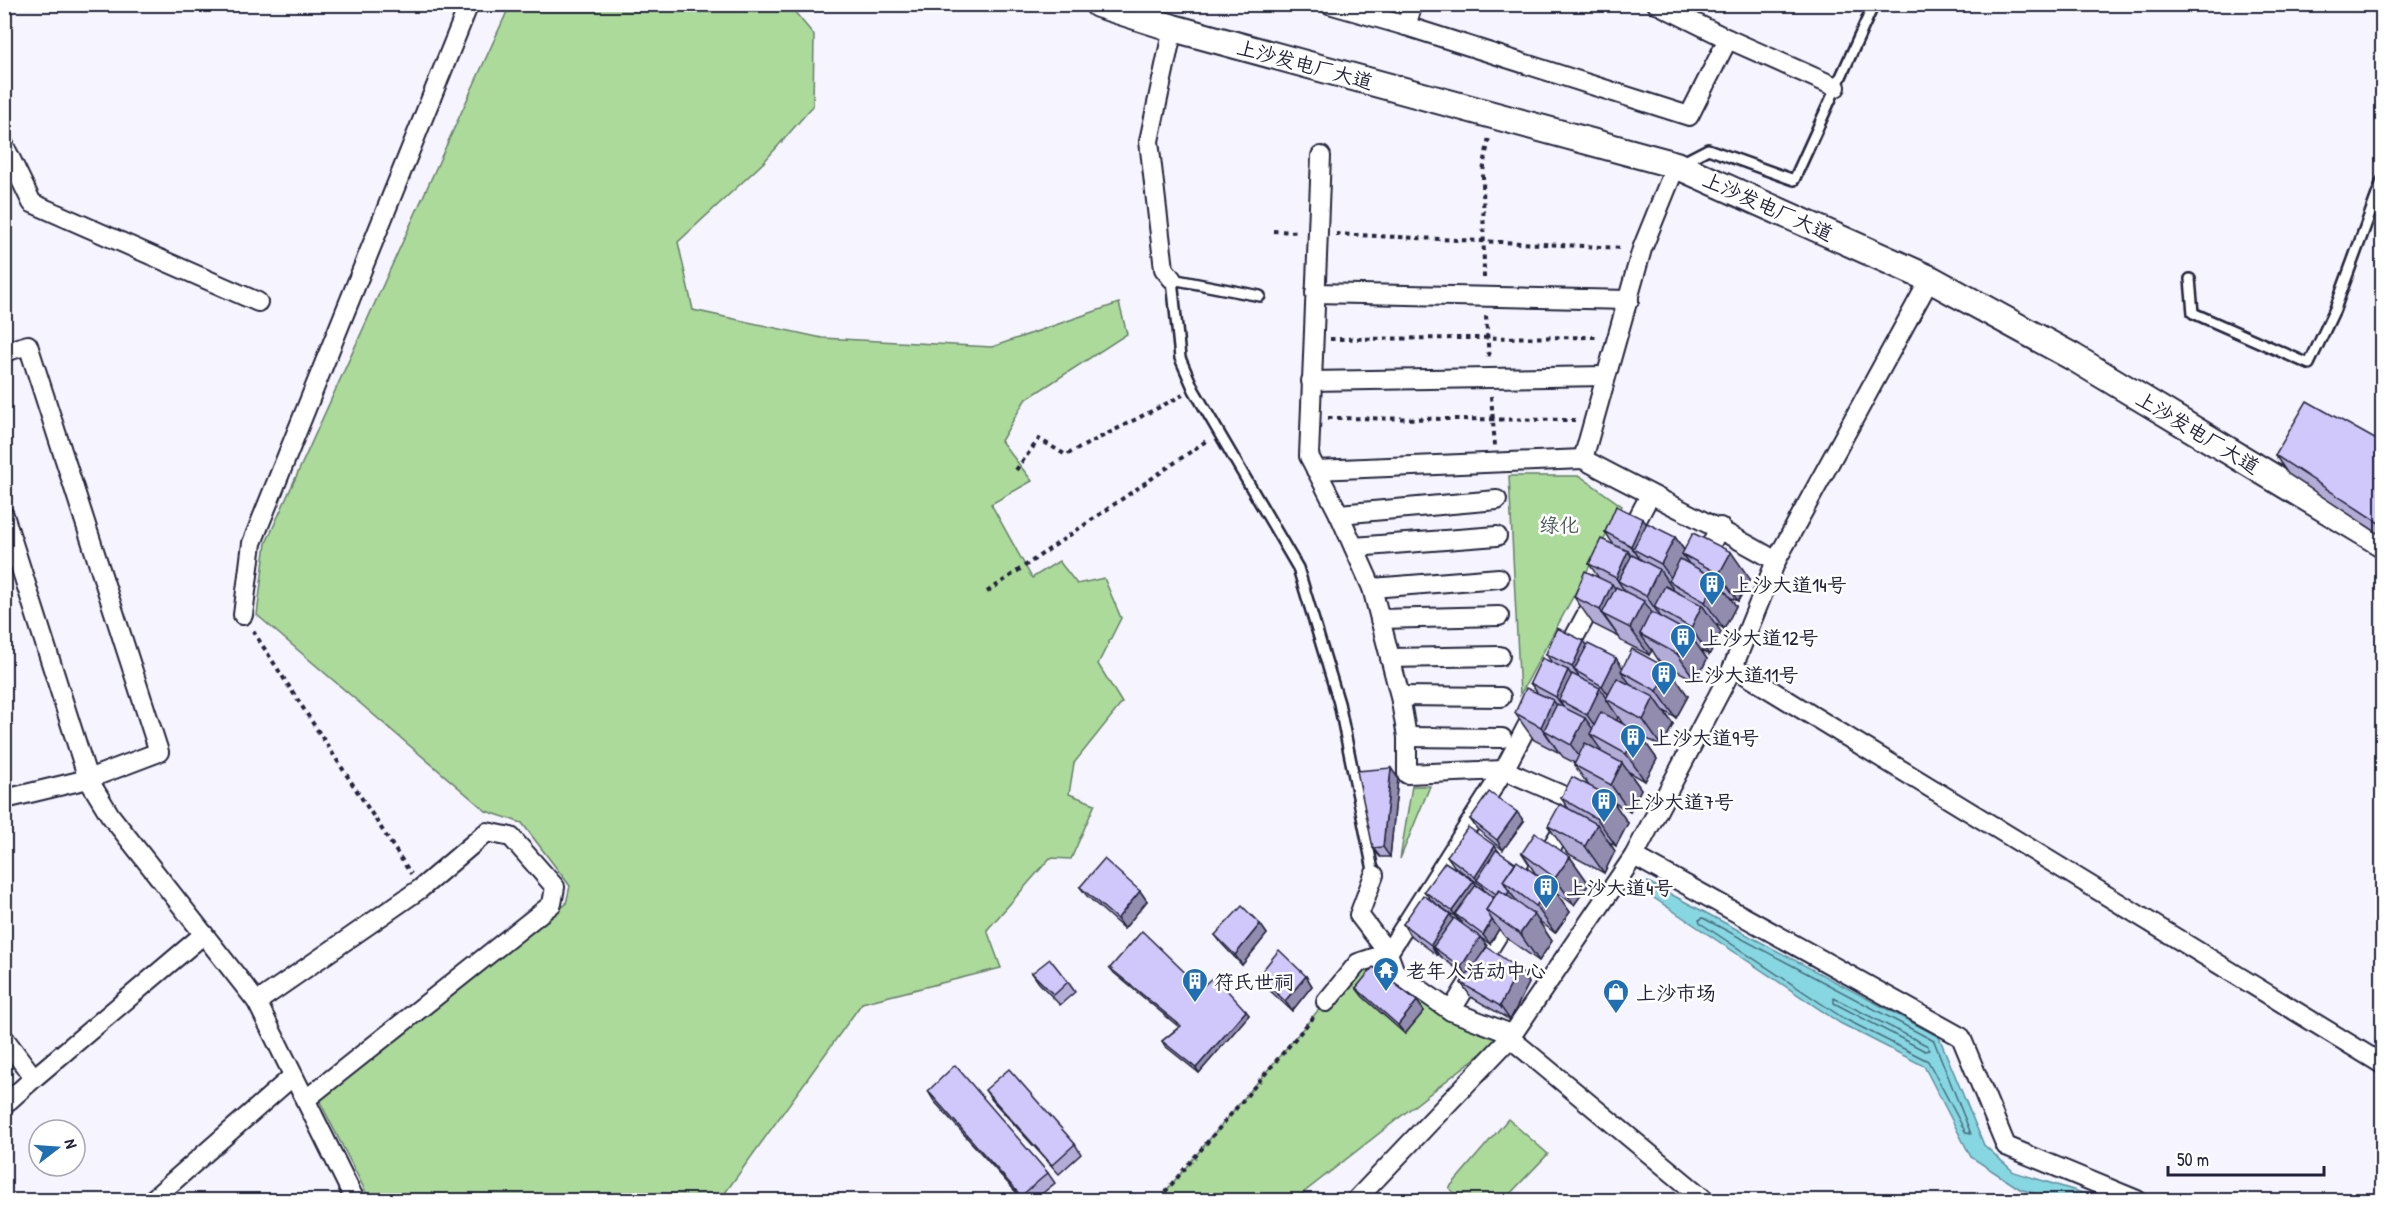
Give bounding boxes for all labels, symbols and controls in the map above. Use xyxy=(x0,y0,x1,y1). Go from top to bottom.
street label: 上沙发电厂大道 xyxy=(1234,33,1376,95)
street label: 上沙发电厂大道 xyxy=(1699,165,1837,247)
street label: 上沙发电厂大道 xyxy=(2131,384,2265,480)
park label: 绿化 xyxy=(1539,511,1579,538)
building icon: 上沙大道14号 xyxy=(1697,569,1727,607)
place label: 上沙大道14号 xyxy=(1732,571,1847,598)
building icon: 上沙大道12号 xyxy=(1668,622,1698,660)
place label: 上沙大道12号 xyxy=(1702,624,1819,651)
building icon: 上沙大道11号 xyxy=(1649,659,1679,697)
place label: 上沙大道11号 xyxy=(1684,661,1799,688)
building icon: 上沙大道9号 xyxy=(1618,722,1648,760)
place label: 上沙大道9号 xyxy=(1652,724,1759,751)
building icon: 上沙大道7号 xyxy=(1589,786,1619,824)
place label: 上沙大道7号 xyxy=(1624,788,1734,815)
building icon: 上沙大道4号 xyxy=(1531,872,1561,910)
place label: 上沙大道4号 xyxy=(1566,874,1674,901)
temple icon: 老年人活动中心 xyxy=(1371,955,1401,993)
place label: 老年人活动中心 xyxy=(1406,957,1546,984)
building icon: 符氏世祠 xyxy=(1180,966,1210,1004)
place label: 符氏世祠 xyxy=(1214,968,1294,995)
shop icon: 上沙市场 xyxy=(1601,977,1631,1015)
place label: 上沙市场 xyxy=(1636,979,1716,1006)
north arrow xyxy=(27,1118,87,1178)
text: N xyxy=(60,1136,83,1151)
scale bar xyxy=(2168,1139,2324,1177)
text: 50 m xyxy=(2177,1147,2209,1172)

